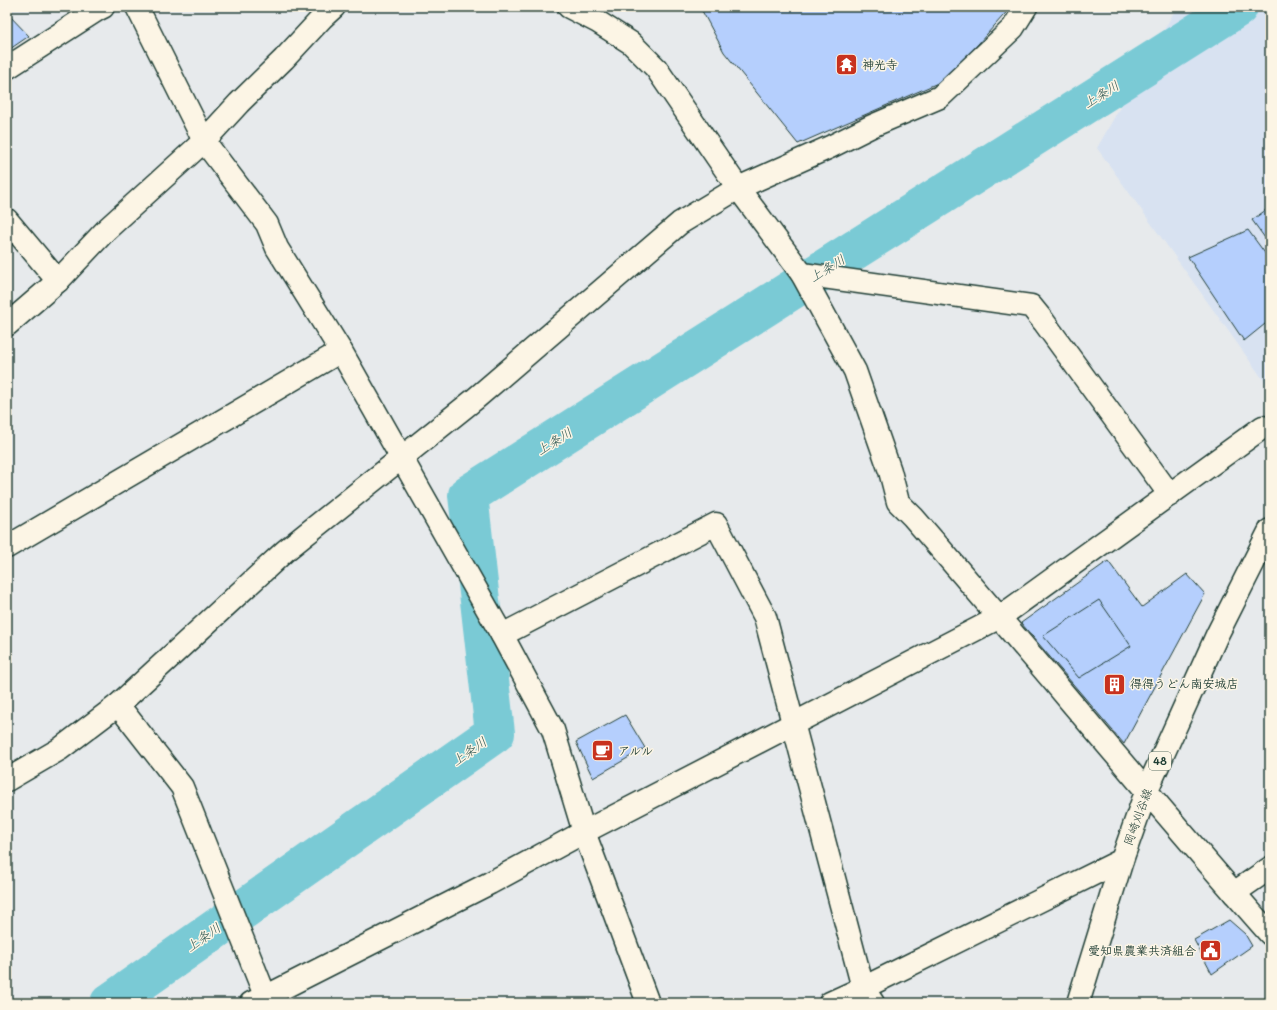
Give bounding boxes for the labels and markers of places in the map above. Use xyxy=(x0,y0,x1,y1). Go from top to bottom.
temple icon: 神光寺 xyxy=(834,52,860,78)
place label: 神光寺 xyxy=(862,56,898,72)
building icon: 得得うどん南安城店 xyxy=(1101,671,1127,697)
place label: 得得うどん南安城店 xyxy=(1130,675,1238,691)
cafe icon: アルル xyxy=(590,738,616,764)
place label: アルル xyxy=(618,742,653,758)
public building icon: 愛知県農業共済組合 xyxy=(1198,938,1224,964)
place label: 愛知県農業共済組合 xyxy=(1088,942,1196,958)

